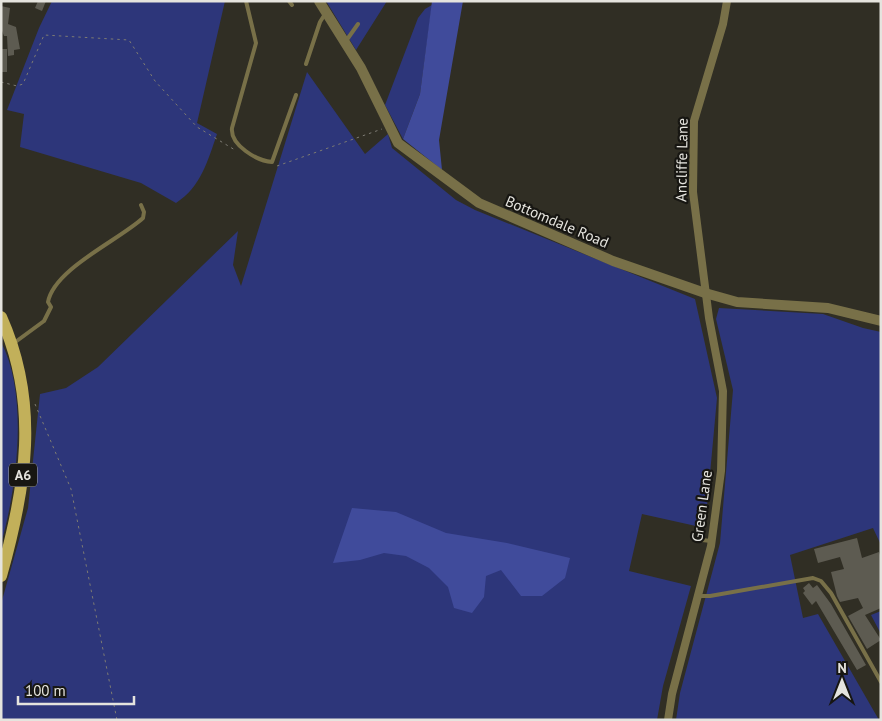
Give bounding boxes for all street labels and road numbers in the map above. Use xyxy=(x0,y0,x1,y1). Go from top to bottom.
street label: Ancliffe Lane xyxy=(671,118,692,202)
street label: Bottomdale Road xyxy=(503,191,612,252)
road number: A6 xyxy=(9,464,37,486)
street label: Green Lane xyxy=(687,469,716,543)

